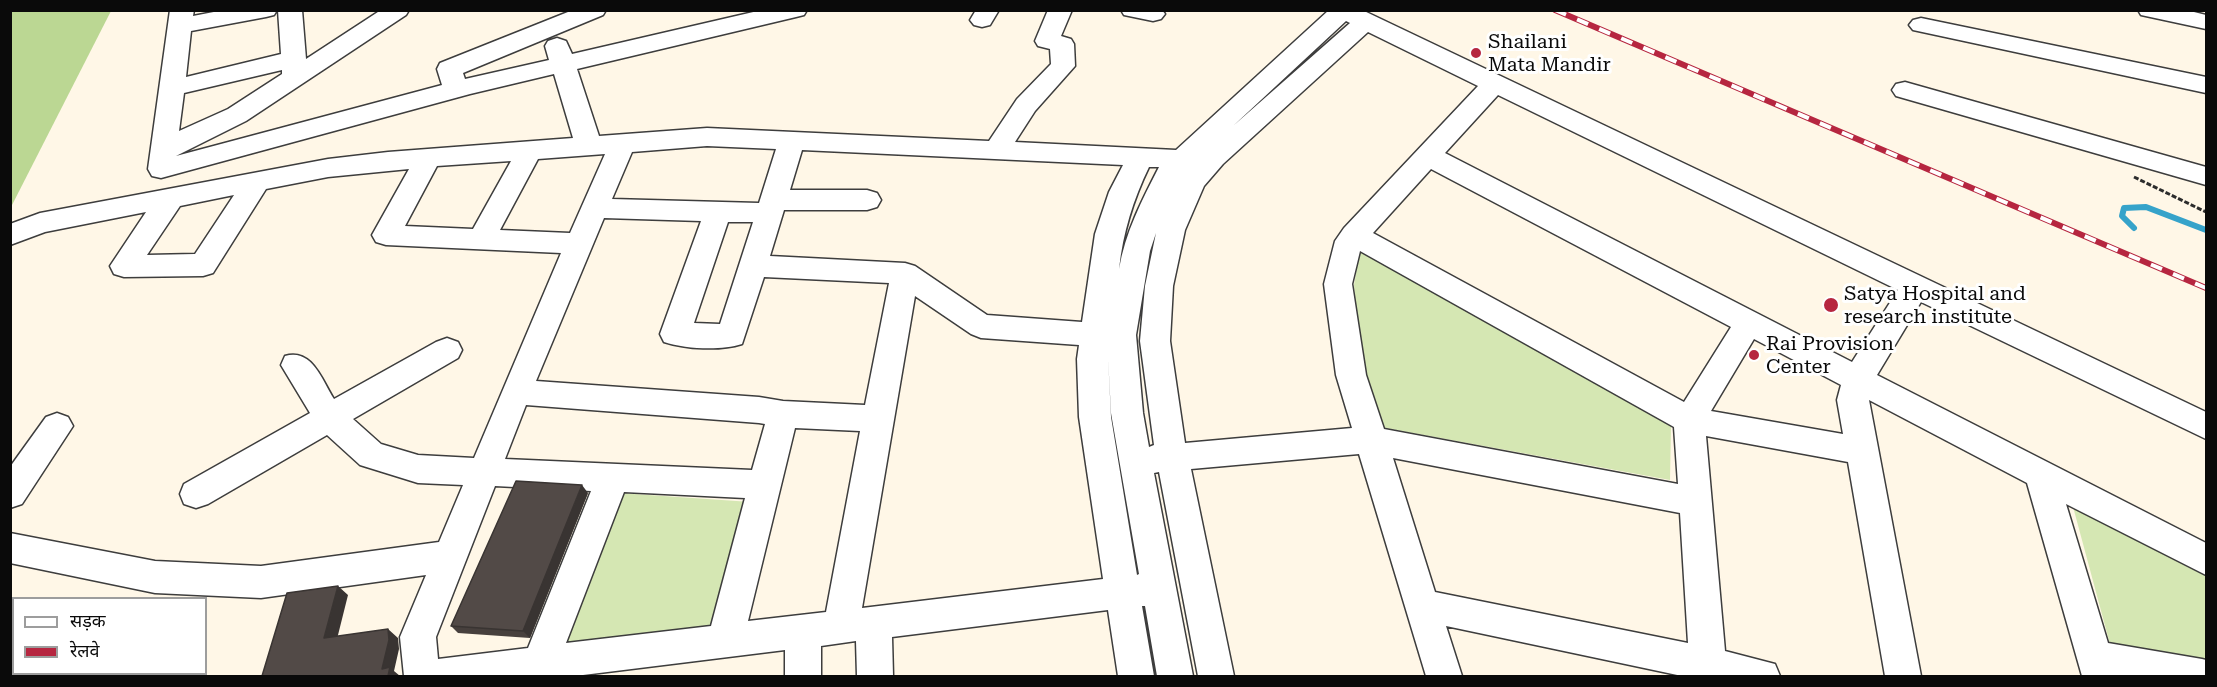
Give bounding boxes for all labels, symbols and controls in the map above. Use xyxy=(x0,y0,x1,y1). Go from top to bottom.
place label: Shailani Mata Mandir xyxy=(1488,30,1611,77)
marker: Shailani Mata Mandir xyxy=(1469,46,1483,60)
place label: Satya Hospital and research institute xyxy=(1844,282,2026,329)
marker: Satya Hospital and research institute xyxy=(1822,296,1840,314)
place label: Rai Provision Center xyxy=(1766,332,1894,379)
marker: Rai Provision Center xyxy=(1747,348,1761,362)
legend xyxy=(12,597,207,675)
text: सड़क xyxy=(70,610,106,631)
text: रेलवे xyxy=(70,640,100,661)

